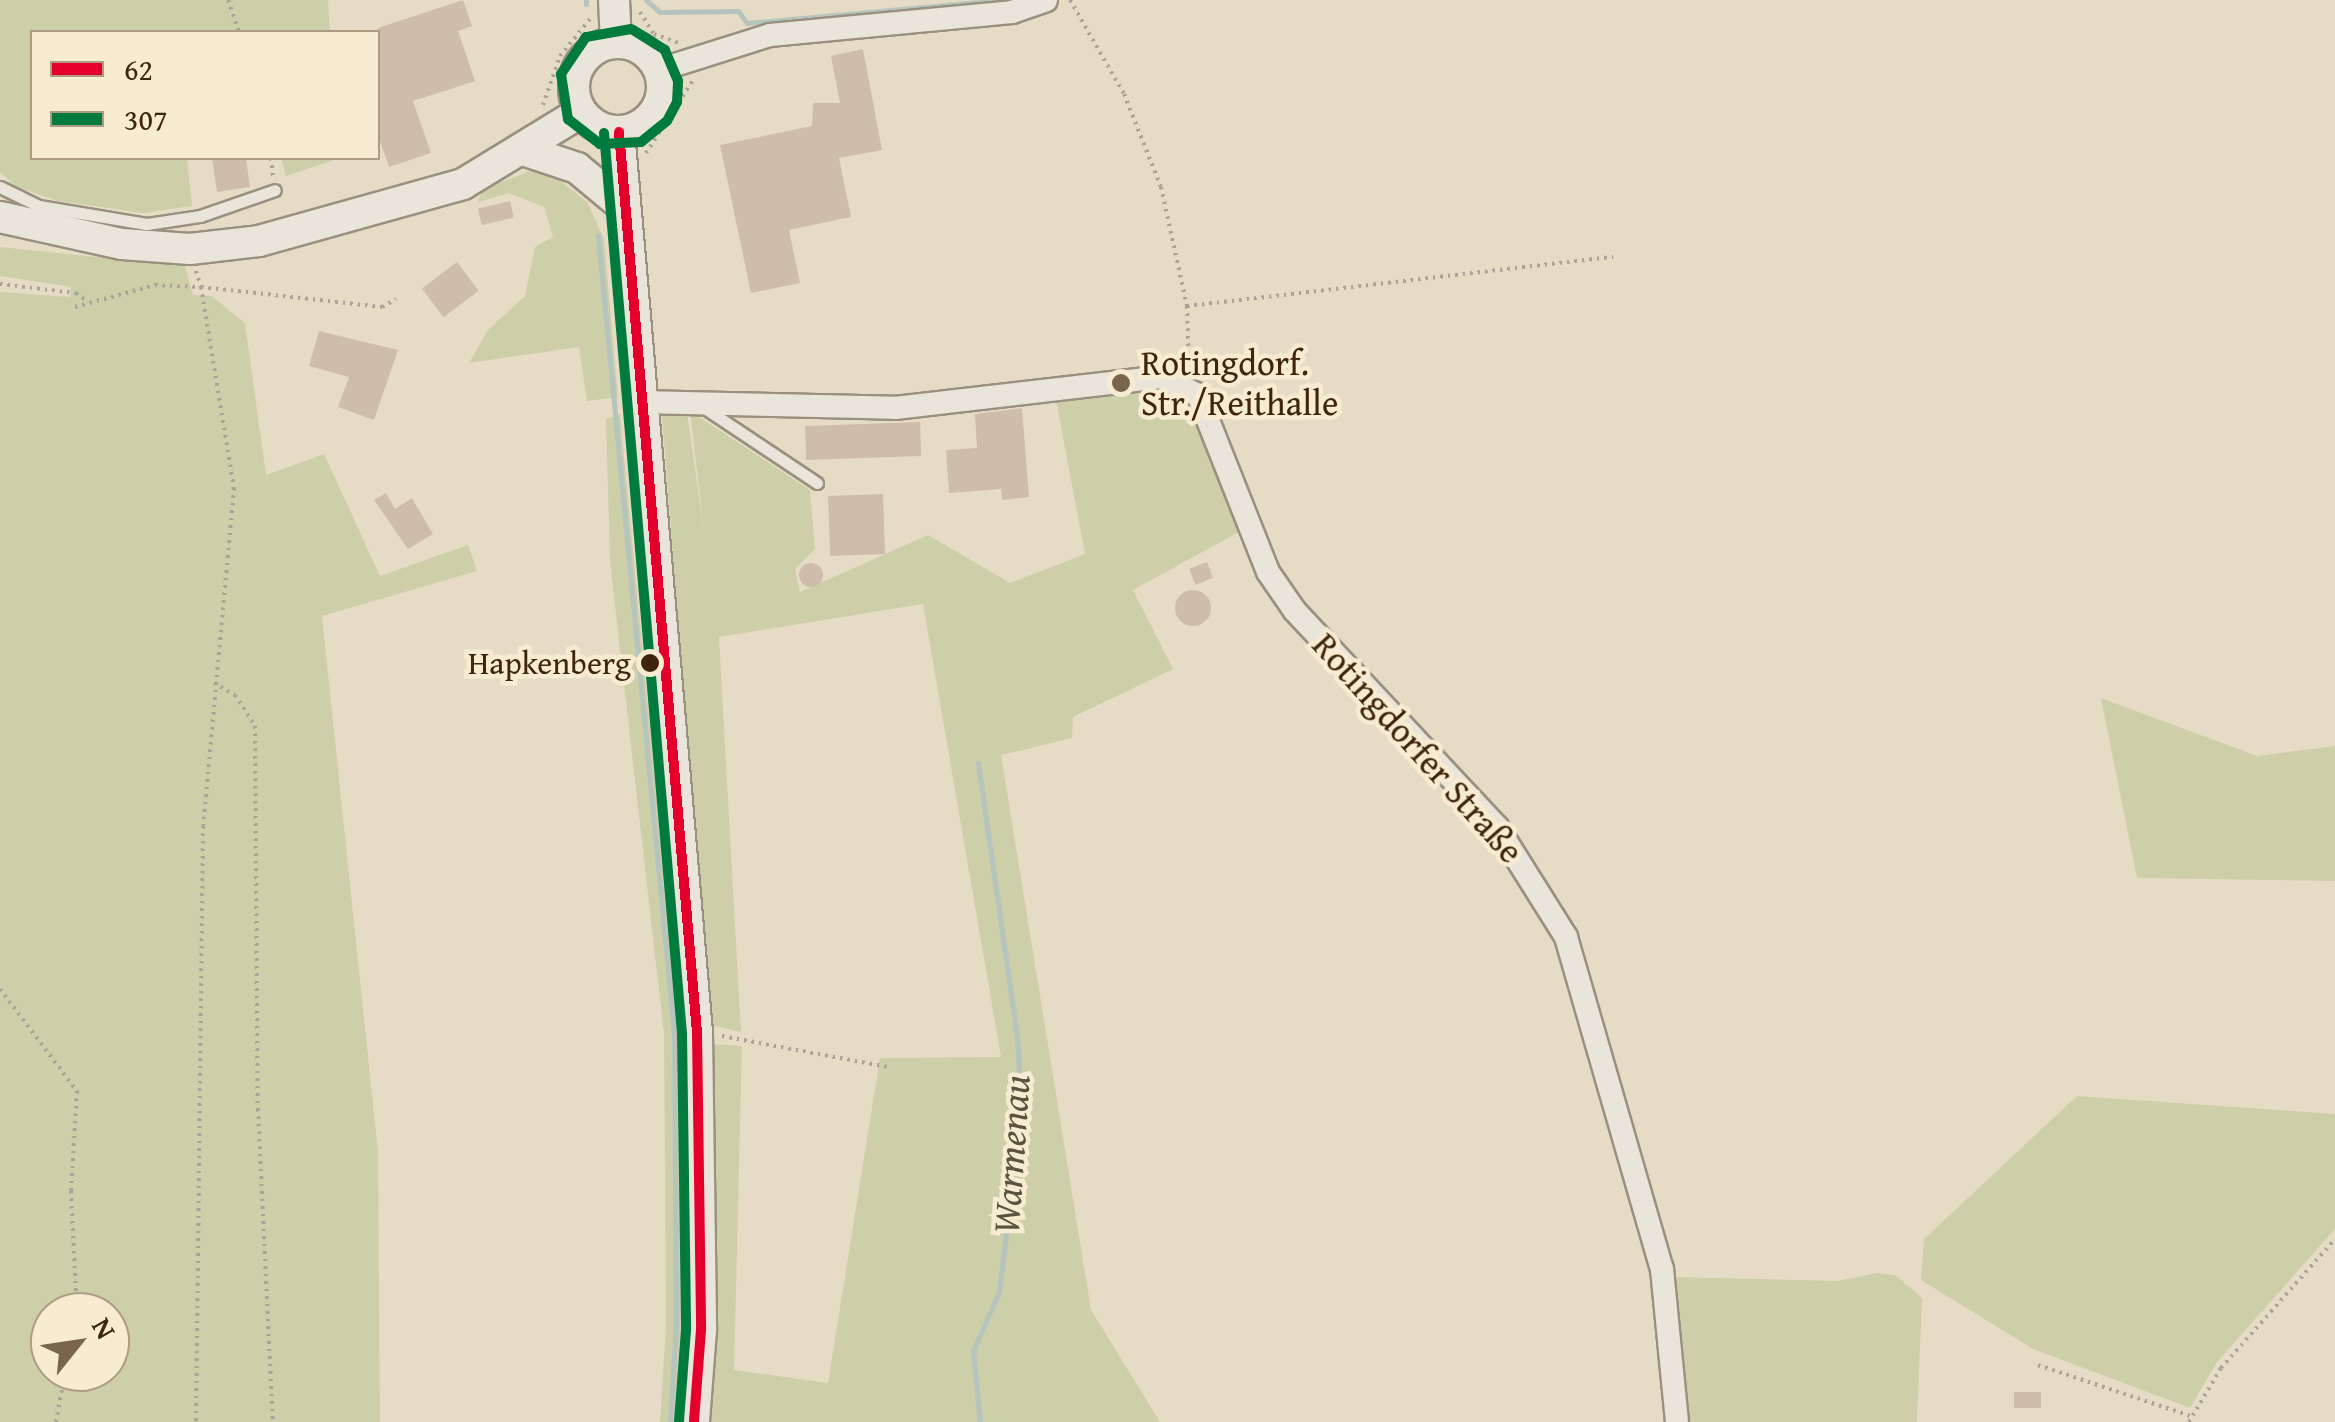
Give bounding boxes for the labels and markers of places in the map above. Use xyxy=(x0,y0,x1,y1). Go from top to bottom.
place label: Rotingdorf. Str./Reithalle xyxy=(1141,342,1338,424)
marker: Rotingdorf. Str./Reithalle xyxy=(1110,372,1132,394)
place label: Hapkenberg xyxy=(468,644,631,682)
marker: Hapkenberg xyxy=(640,653,660,673)

